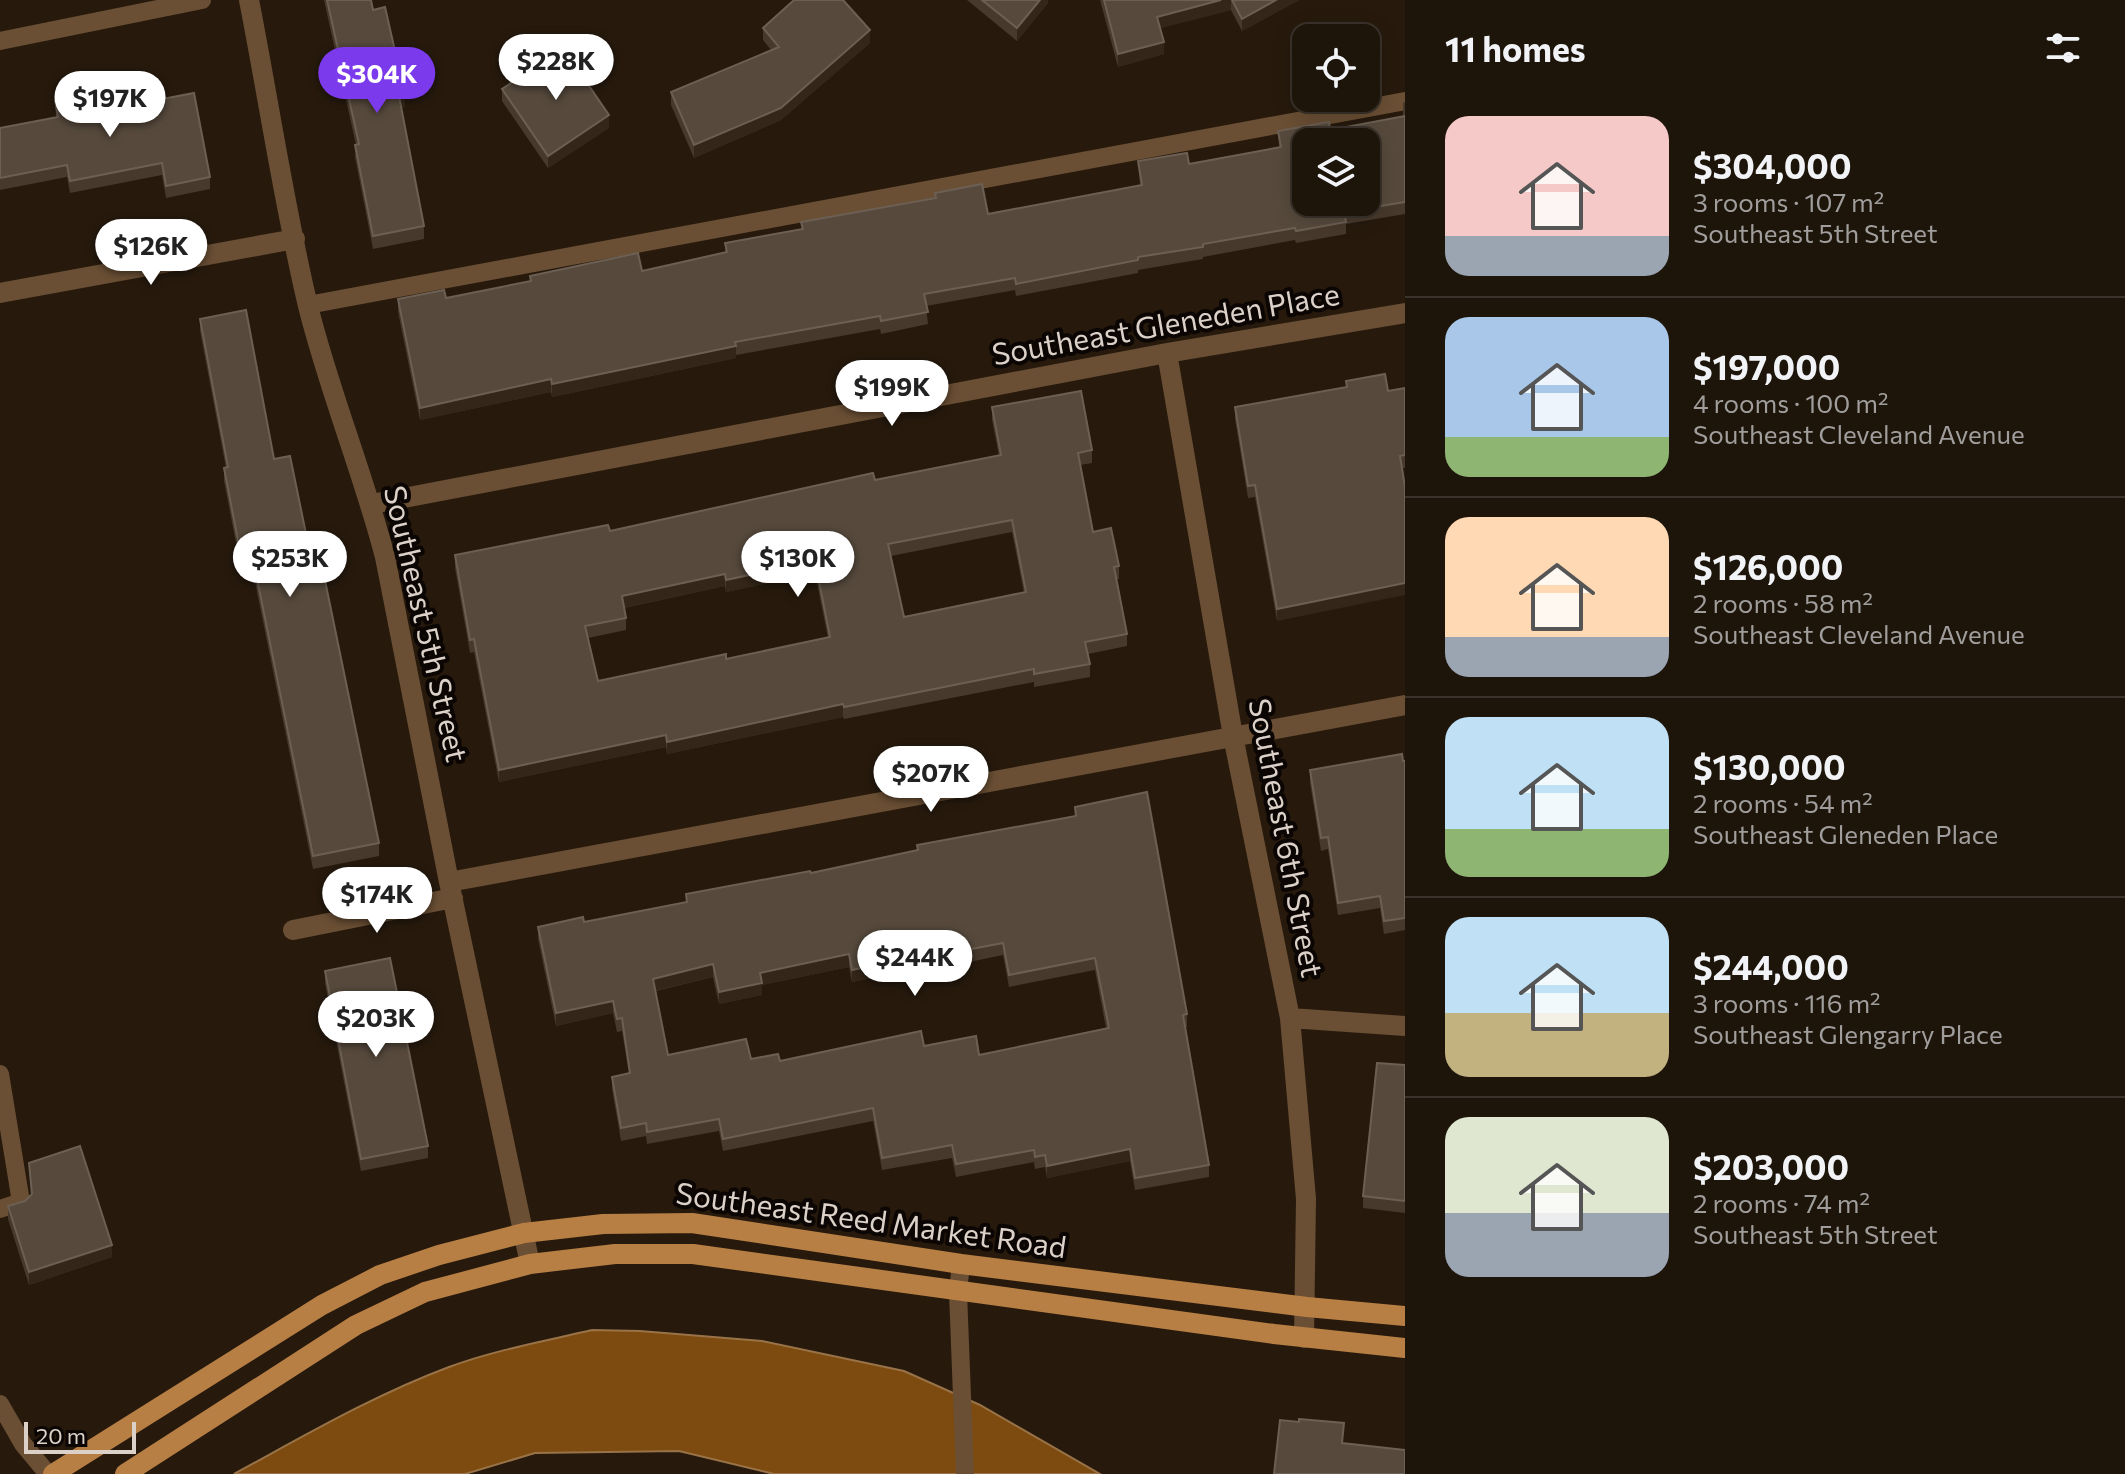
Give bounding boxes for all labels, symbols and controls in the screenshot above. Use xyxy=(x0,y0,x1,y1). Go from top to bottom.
map controls xyxy=(1292,24,1380,216)
button: locate xyxy=(1292,24,1380,112)
icon: filters xyxy=(2041,26,2085,70)
text: 11 homes xyxy=(1445,27,1586,69)
pin: $228K xyxy=(500,34,612,102)
text: $228K xyxy=(517,44,595,75)
pin: $304K xyxy=(321,47,433,115)
text: $304K xyxy=(336,57,418,88)
pin: $197K xyxy=(54,71,166,139)
text: $197K xyxy=(73,81,147,112)
button: layers xyxy=(1292,128,1380,216)
text: $304,000 xyxy=(1693,144,1851,186)
icon: home xyxy=(1509,148,1605,244)
text: 3 rooms · 107 m² xyxy=(1693,186,1884,217)
text: Southeast 5th Street xyxy=(1693,217,1938,248)
pin: $126K xyxy=(95,219,207,287)
text: $126K xyxy=(113,229,189,260)
street label: Southeast Gleneden Place xyxy=(989,274,1342,371)
text: $197,000 xyxy=(1693,345,1840,387)
icon: home xyxy=(1509,349,1605,445)
pin: $199K xyxy=(836,360,948,428)
text: $199K xyxy=(854,370,930,401)
text: 4 rooms · 100 m² xyxy=(1693,387,1888,418)
text: Southeast Cleveland Avenue xyxy=(1693,418,2025,449)
street label: Southeast 5th Street xyxy=(378,482,477,765)
pin: $253K xyxy=(234,531,346,599)
pin: $130K xyxy=(742,531,854,599)
text: $253K xyxy=(251,541,329,572)
text: $130K xyxy=(759,541,837,572)
text: $126,000 xyxy=(1693,545,1843,587)
icon: home xyxy=(1509,549,1605,645)
text: 2 rooms · 58 m² xyxy=(1693,587,1873,618)
text: Southeast Cleveland Avenue xyxy=(1693,618,2025,649)
street label: Southeast 6th Street xyxy=(1242,695,1333,980)
text: $130,000 xyxy=(1693,745,1846,787)
pin: $207K xyxy=(875,746,987,814)
icon: home xyxy=(1509,749,1605,845)
text: $207K xyxy=(891,756,971,787)
text: 2 rooms · 54 m² xyxy=(1693,787,1873,818)
text: Southeast Gleneden Place xyxy=(1693,818,1998,849)
pin: $174K xyxy=(321,867,433,935)
text: $174K xyxy=(340,877,414,908)
pin: $244K xyxy=(859,930,971,998)
text: $244K xyxy=(875,940,955,971)
text: $244,000 xyxy=(1693,945,1849,987)
icon: home xyxy=(1509,949,1605,1045)
text: 3 rooms · 116 m² xyxy=(1693,987,1881,1018)
pin: $203K xyxy=(320,991,432,1059)
text: $203K xyxy=(336,1001,416,1032)
text: Southeast Glengarry Place xyxy=(1693,1018,2003,1049)
text: $203,000 xyxy=(1693,1145,1849,1187)
icon: home xyxy=(1509,1149,1605,1245)
street label: Southeast Reed Market Road xyxy=(674,1173,1069,1264)
text: 2 rooms · 74 m² xyxy=(1693,1187,1870,1218)
text: Southeast 5th Street xyxy=(1693,1218,1938,1249)
scale bar xyxy=(24,1418,136,1454)
text: 20 m xyxy=(36,1422,86,1449)

